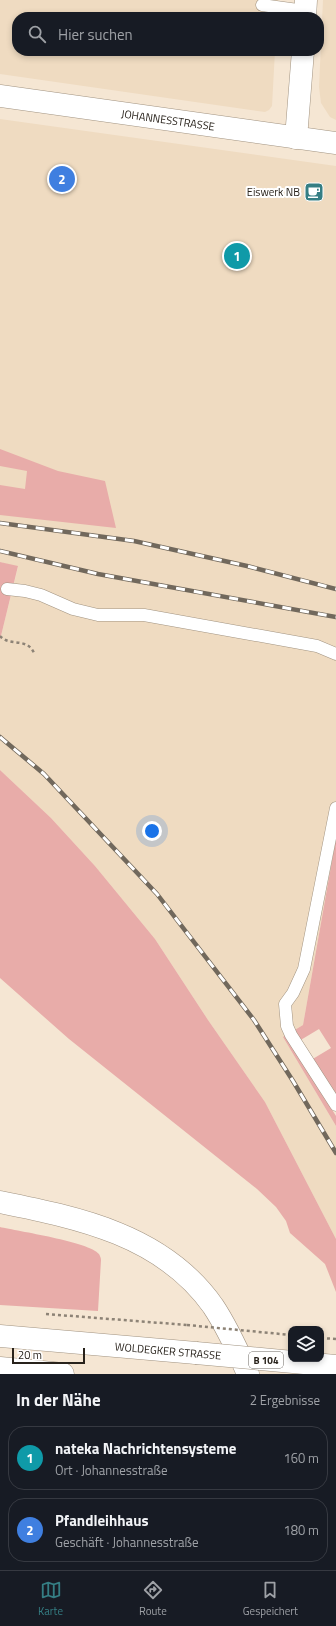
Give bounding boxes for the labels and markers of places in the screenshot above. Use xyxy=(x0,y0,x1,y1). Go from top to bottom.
pin: 2 xyxy=(49,164,75,194)
cafe icon: Eiswerk NB xyxy=(303,181,325,203)
place label: Eiswerk NB xyxy=(247,184,300,200)
pin: 1 xyxy=(224,241,250,271)

